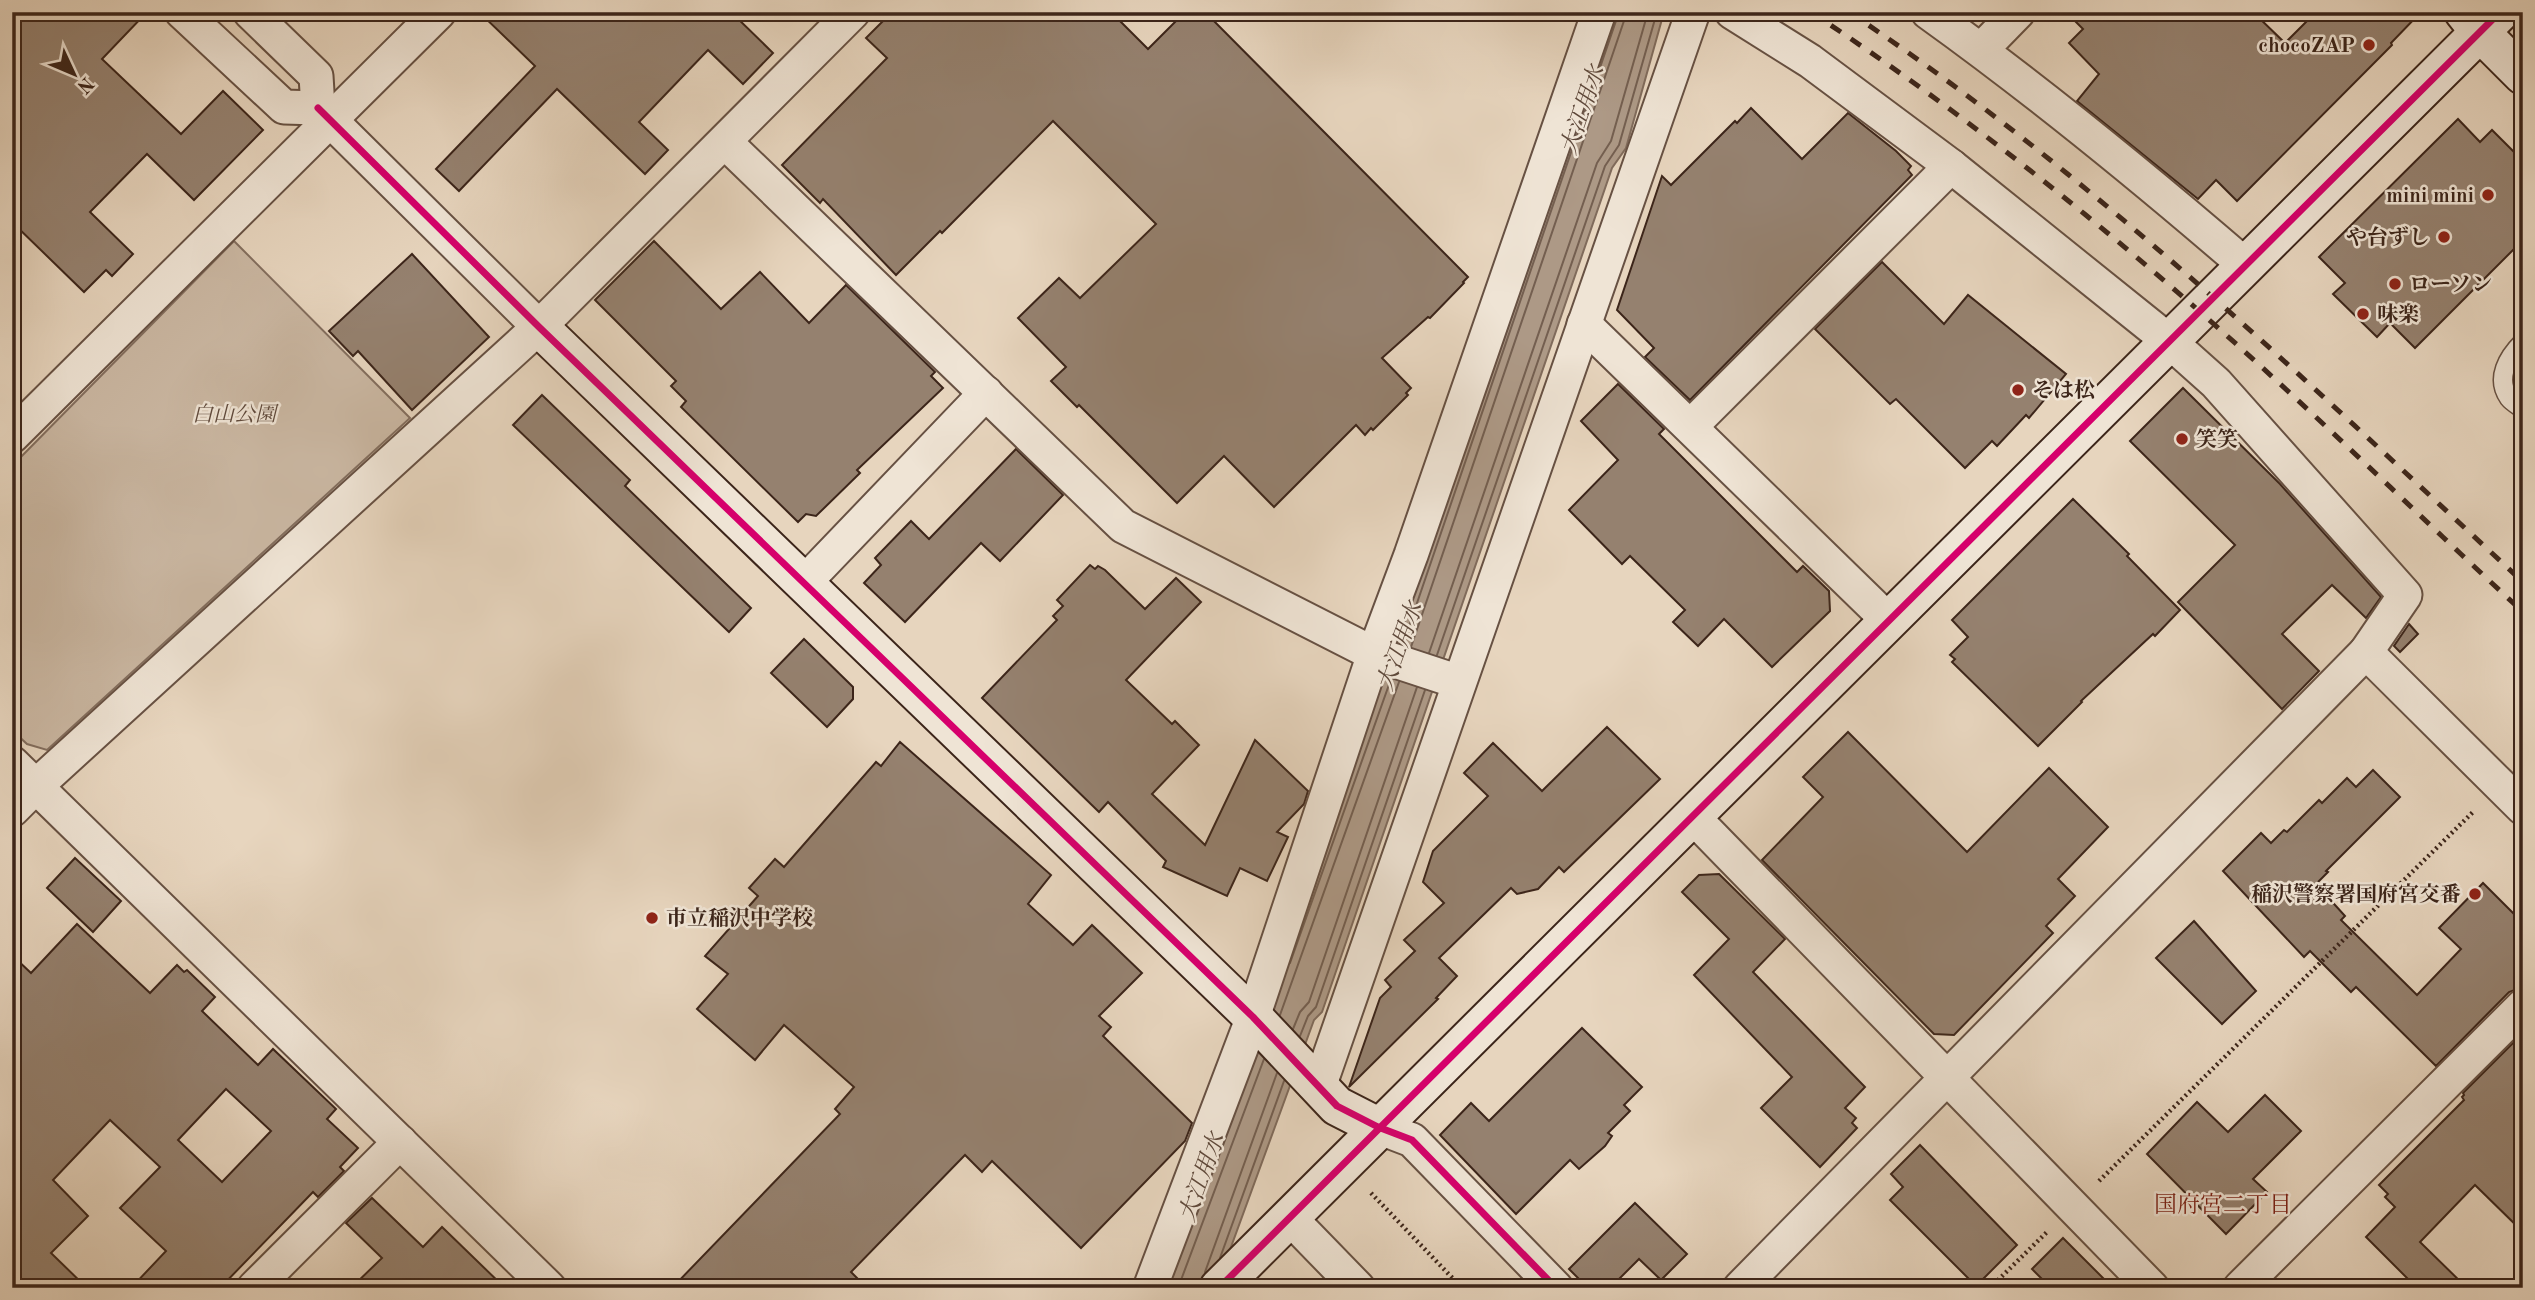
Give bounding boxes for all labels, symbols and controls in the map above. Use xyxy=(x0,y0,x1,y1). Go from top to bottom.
place label: chocoZAP xyxy=(2258,36,2355,57)
marker: chocoZAP xyxy=(2361,37,2377,53)
north arrow xyxy=(38,38,108,108)
water label: 大江用水 xyxy=(1556,61,1610,158)
text: N xyxy=(72,72,96,96)
place label: mini mini xyxy=(2386,186,2474,207)
marker: mini mini xyxy=(2480,187,2496,203)
place label: や台ずし xyxy=(2346,226,2430,249)
marker: や台ずし xyxy=(2436,229,2452,245)
place label: ローソン xyxy=(2409,275,2492,296)
marker: ローソン xyxy=(2387,276,2403,292)
place label: 味楽 xyxy=(2377,303,2419,326)
marker: 味楽 xyxy=(2355,306,2371,322)
place label: そは松 xyxy=(2032,379,2095,402)
marker: そは松 xyxy=(2010,382,2026,398)
park label: 白山公園 xyxy=(192,403,279,426)
place label: 笑笑 xyxy=(2196,428,2238,451)
marker: 笑笑 xyxy=(2174,431,2190,447)
water label: 大江用水 xyxy=(1372,597,1428,694)
place label: 稲沢警察署国府宮交番 xyxy=(2251,882,2461,906)
marker: 稲沢警察署国府宮交番 xyxy=(2467,886,2483,902)
place label: 市立稲沢中学校 xyxy=(666,906,813,930)
marker: 市立稲沢中学校 xyxy=(644,910,660,926)
water label: 大江用水 xyxy=(1174,1128,1230,1225)
district label: 国府宮二丁目 xyxy=(2154,1192,2292,1217)

